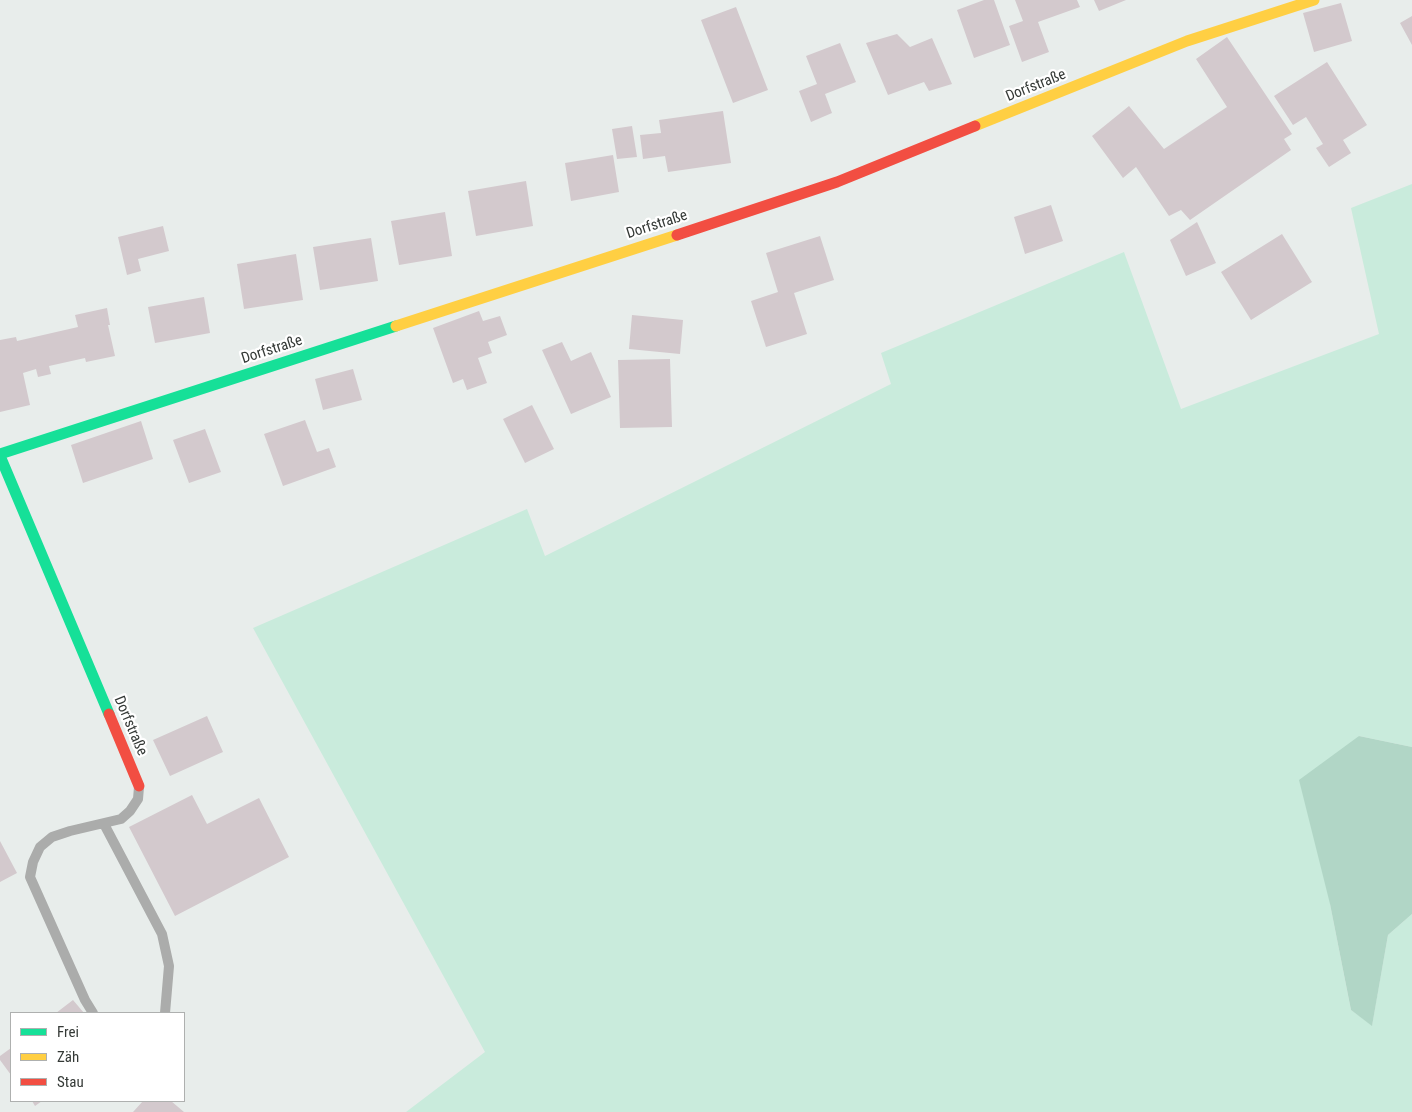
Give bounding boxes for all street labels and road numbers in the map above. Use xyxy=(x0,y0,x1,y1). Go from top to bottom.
street label: Dorfstraße xyxy=(1003,66,1069,106)
street label: Dorfstraße xyxy=(624,207,690,243)
street label: Dorfstraße xyxy=(239,332,305,368)
street label: Dorfstraße xyxy=(109,693,151,759)

